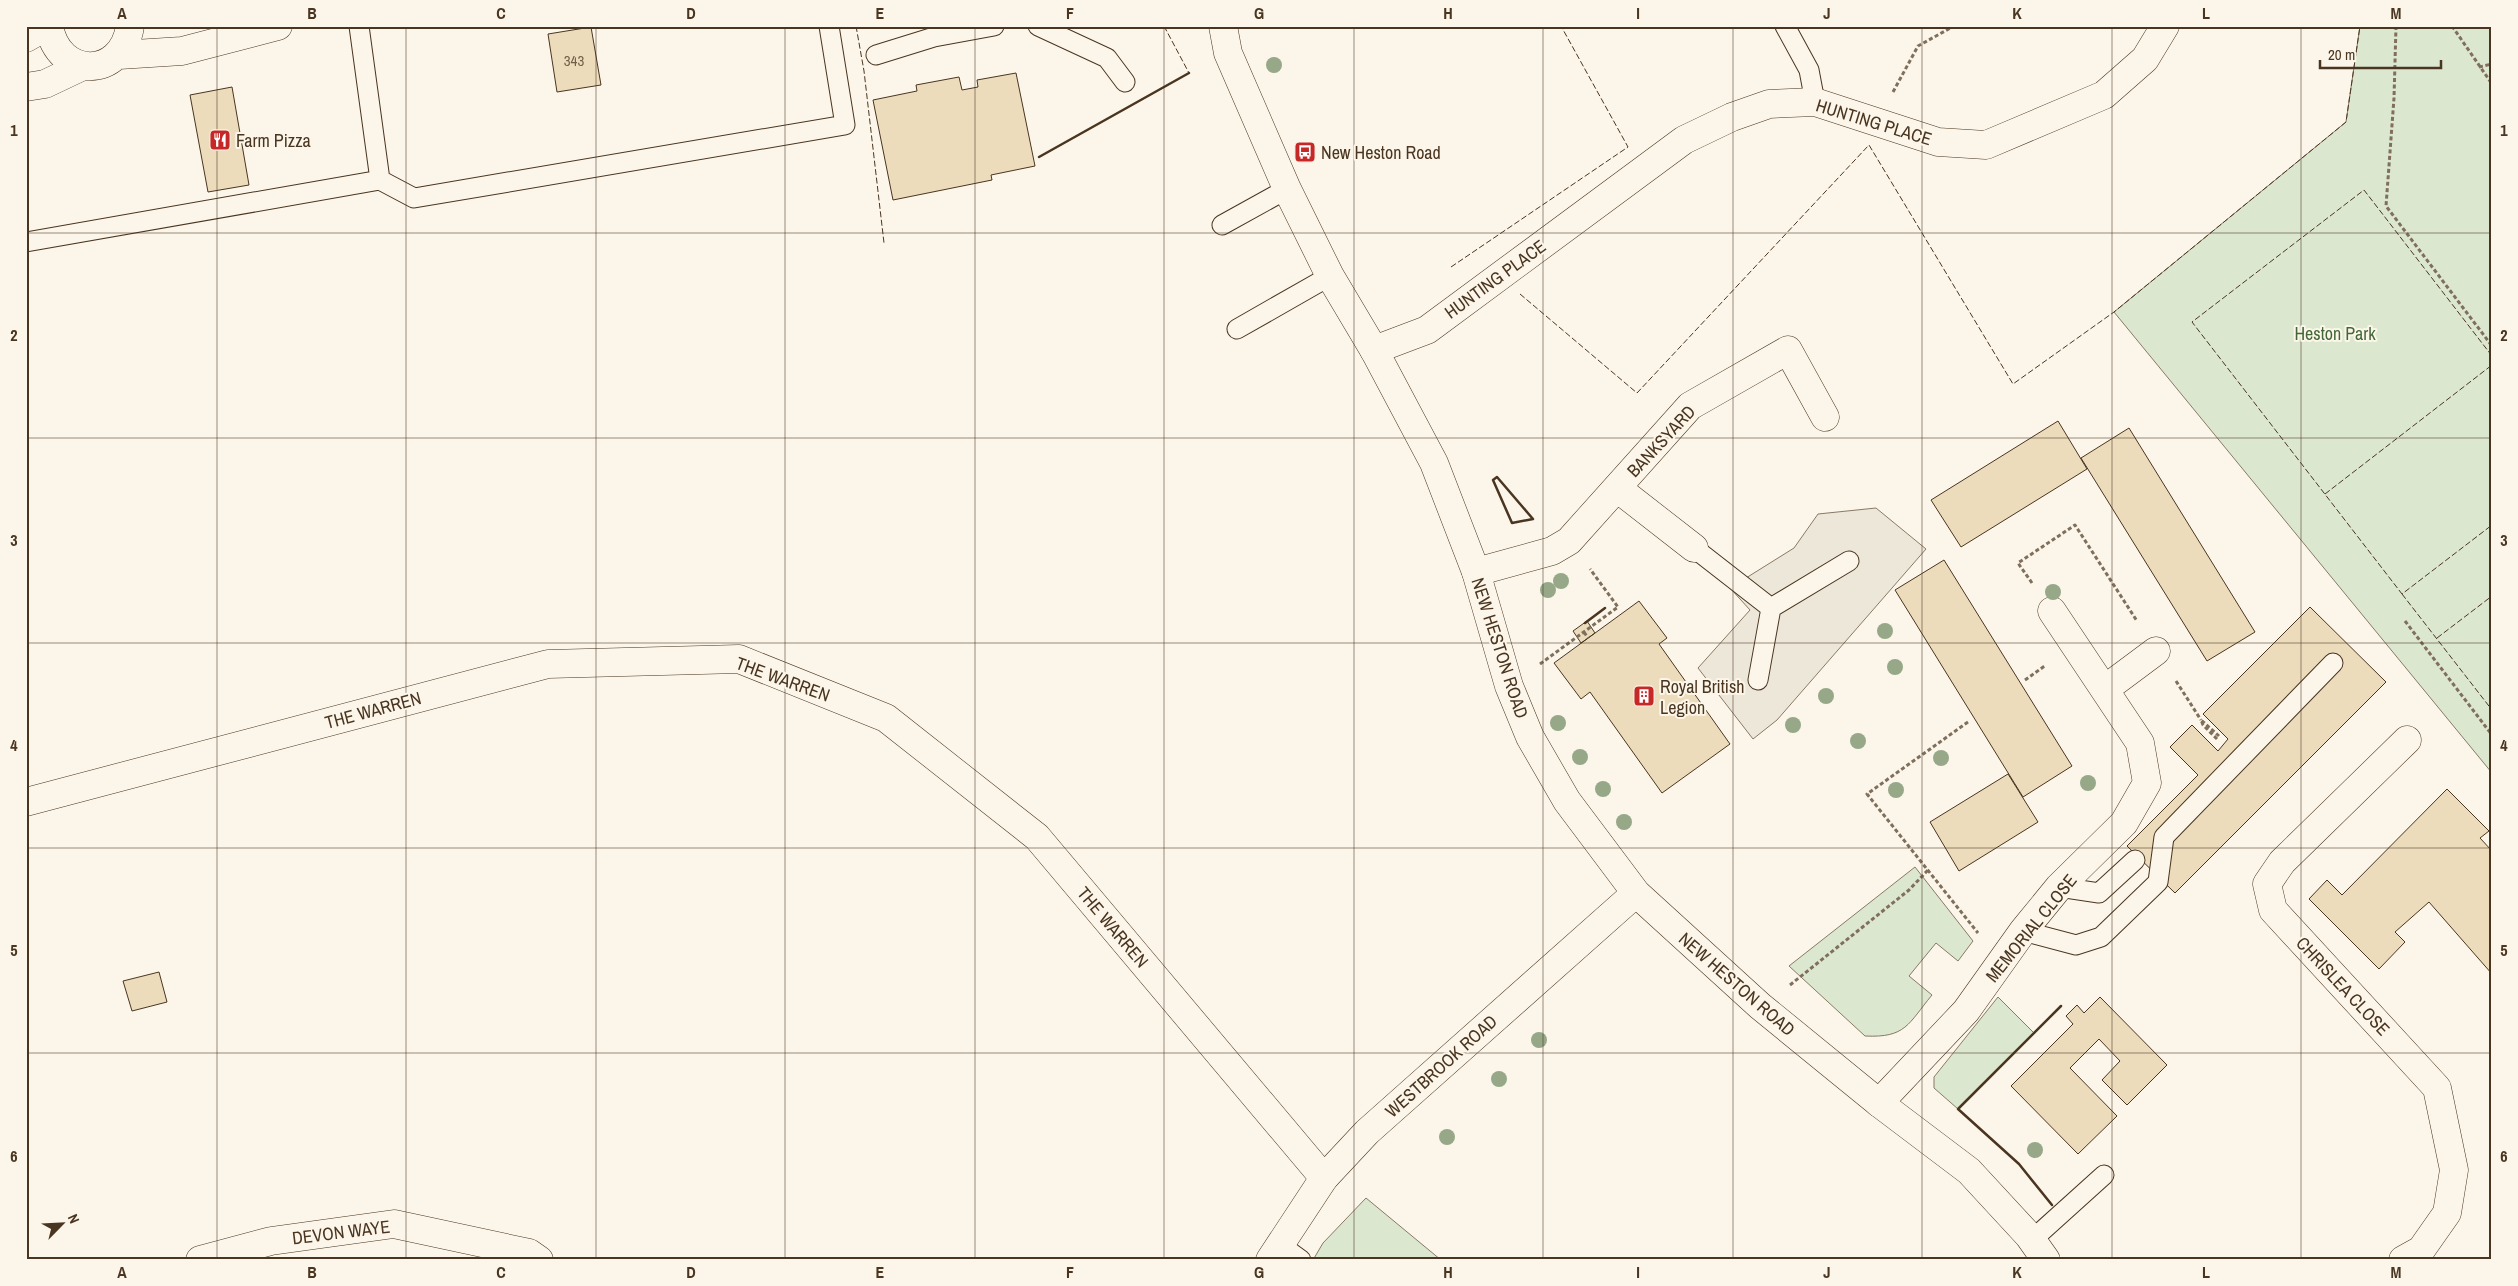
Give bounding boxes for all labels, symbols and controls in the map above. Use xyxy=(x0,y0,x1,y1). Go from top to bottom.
text: A xyxy=(117,2,127,24)
text: B xyxy=(307,2,317,24)
text: C xyxy=(496,2,506,24)
text: D xyxy=(686,2,696,24)
text: E xyxy=(876,2,885,24)
text: F xyxy=(1066,2,1074,24)
text: G xyxy=(1254,2,1264,24)
text: H xyxy=(1443,2,1453,24)
text: I xyxy=(1636,2,1640,24)
text: J xyxy=(1823,2,1831,24)
text: K xyxy=(2012,2,2022,24)
text: L xyxy=(2202,2,2210,24)
text: M xyxy=(2391,2,2402,24)
scale bar xyxy=(2320,38,2442,70)
text: 20 m xyxy=(2328,44,2355,65)
house number: 343 xyxy=(564,50,584,71)
street label: HUNTING PLACE xyxy=(1813,93,1935,151)
text: 1 xyxy=(10,119,18,141)
text: 1 xyxy=(2500,119,2508,141)
restaurant icon: Farm Pizza xyxy=(208,128,232,152)
place label: Farm Pizza xyxy=(236,128,311,153)
bus stop icon: New Heston Road xyxy=(1293,140,1317,164)
place label: New Heston Road xyxy=(1321,140,1441,165)
street label: HUNTING PLACE xyxy=(1439,234,1551,324)
park label: Heston Park xyxy=(2294,321,2376,346)
text: 2 xyxy=(10,324,18,346)
text: 2 xyxy=(2500,324,2508,346)
street label: BANKSYARD xyxy=(1621,400,1701,482)
text: 3 xyxy=(10,529,18,551)
text: 3 xyxy=(2500,529,2508,551)
street label: NEW HESTON ROAD xyxy=(1465,574,1535,722)
street label: THE WARREN xyxy=(732,650,834,708)
place label: Royal British Legion xyxy=(1660,674,1745,720)
building icon: Royal British Legion xyxy=(1632,684,1656,708)
street label: THE WARREN xyxy=(322,685,424,735)
text: 4 xyxy=(10,734,18,756)
text: 4 xyxy=(2500,734,2508,756)
street label: MEMORIAL CLOSE xyxy=(1980,869,2082,987)
street label: THE WARREN xyxy=(1072,881,1154,973)
street label: NEW HESTON ROAD xyxy=(1673,926,1801,1042)
street label: CHRISLEA CLOSE xyxy=(2290,931,2396,1041)
text: 5 xyxy=(10,939,18,961)
text: 5 xyxy=(2500,939,2508,961)
street label: WESTBROOK ROAD xyxy=(1380,1009,1502,1123)
text: 6 xyxy=(10,1145,18,1167)
text: 6 xyxy=(2500,1145,2508,1167)
north arrow xyxy=(38,1198,88,1248)
text: N xyxy=(64,1211,84,1226)
street label: DEVON WAYE xyxy=(291,1214,391,1250)
text: A xyxy=(117,1261,127,1283)
text: B xyxy=(307,1261,317,1283)
text: C xyxy=(496,1261,506,1283)
text: D xyxy=(686,1261,696,1283)
text: E xyxy=(876,1261,885,1283)
text: F xyxy=(1066,1261,1074,1283)
text: G xyxy=(1254,1261,1264,1283)
text: H xyxy=(1443,1261,1453,1283)
text: I xyxy=(1636,1261,1640,1283)
text: J xyxy=(1823,1261,1831,1283)
text: K xyxy=(2012,1261,2022,1283)
text: L xyxy=(2202,1261,2210,1283)
text: M xyxy=(2391,1261,2402,1283)

